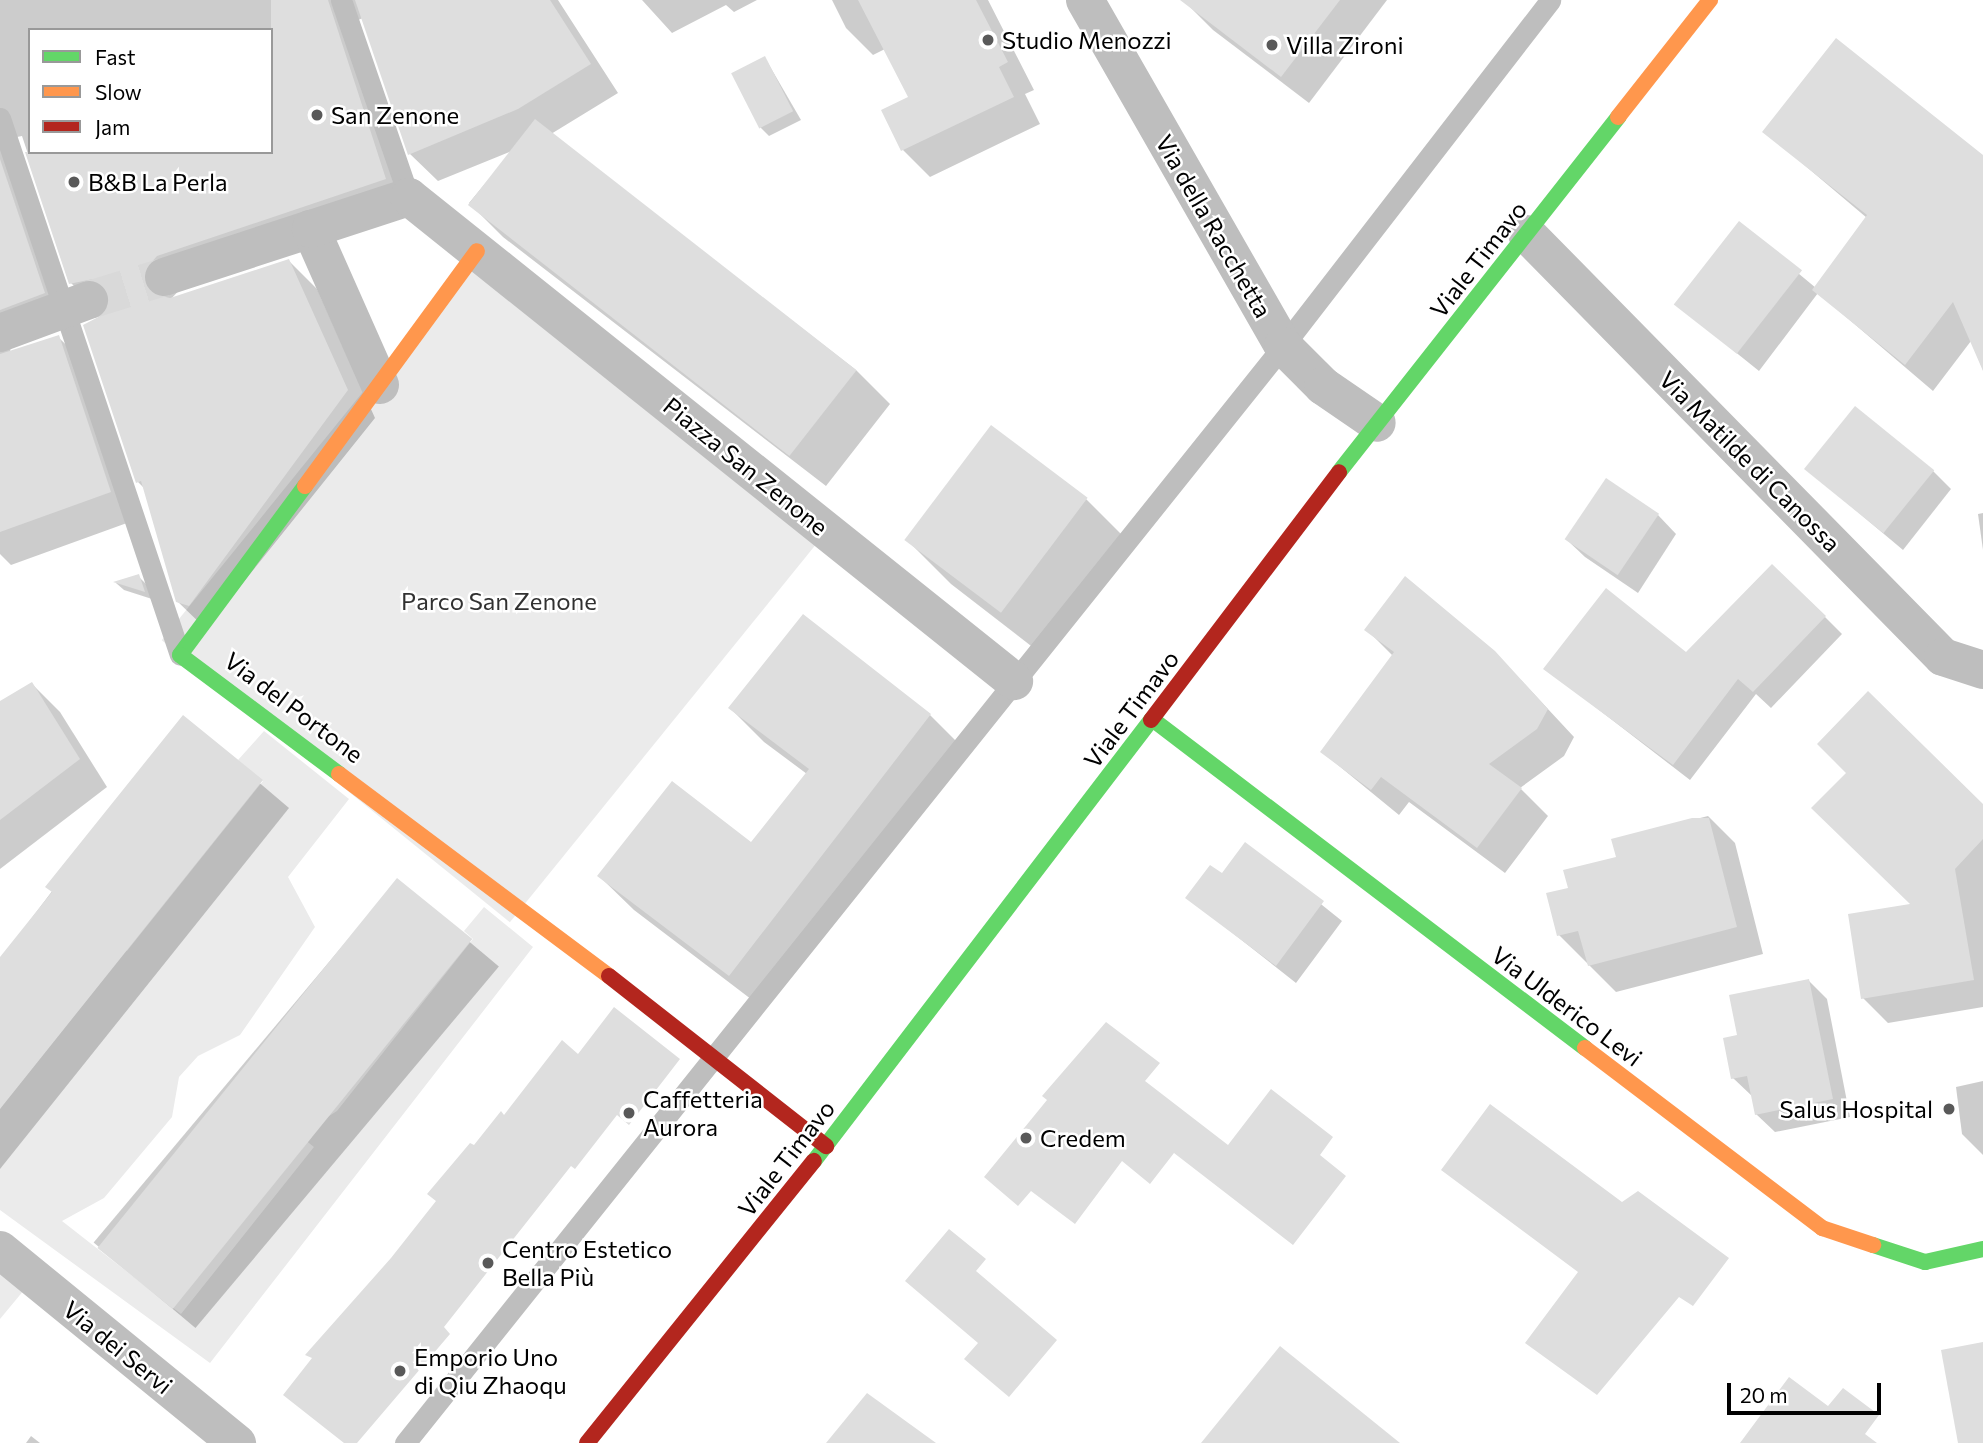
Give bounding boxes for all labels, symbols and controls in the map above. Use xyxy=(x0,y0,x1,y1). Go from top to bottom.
place label: Studio Menozzi xyxy=(1002,26,1172,54)
legend xyxy=(28,28,273,154)
place label: Villa Zironi xyxy=(1286,31,1404,59)
marker: Studio Menozzi xyxy=(980,32,996,48)
marker: Villa Zironi xyxy=(1264,37,1280,53)
text: Fast xyxy=(95,44,136,69)
text: Slow xyxy=(95,79,142,104)
place label: San Zenone xyxy=(331,101,459,129)
marker: San Zenone xyxy=(309,107,325,123)
text: Jam xyxy=(95,114,130,139)
street label: Via della Racchetta xyxy=(1150,129,1278,323)
place label: B&B La Perla xyxy=(88,168,228,196)
marker: B&B La Perla xyxy=(66,174,82,190)
street label: Viale Timavo xyxy=(1424,195,1532,323)
street label: Via Matilde di Canossa xyxy=(1654,365,1846,557)
street label: Piazza San Zenone xyxy=(658,391,834,541)
park label: Parco San Zenone xyxy=(401,587,597,615)
street label: Viale Timavo xyxy=(1078,645,1184,773)
street label: Via del Portone xyxy=(219,646,369,768)
street label: Via Ulderico Levi xyxy=(1486,940,1648,1072)
place label: Caffetteria Aurora xyxy=(643,1085,763,1141)
street label: Viale Timavo xyxy=(732,1094,840,1222)
place label: Salus Hospital xyxy=(1779,1095,1933,1123)
marker: Salus Hospital xyxy=(1939,1099,1959,1119)
marker: Caffetteria Aurora xyxy=(621,1105,637,1121)
place label: Credem xyxy=(1040,1124,1126,1152)
marker: Credem xyxy=(1018,1130,1034,1146)
place label: Centro Estetico Bella Più xyxy=(502,1235,672,1291)
marker: Centro Estetico Bella Più xyxy=(480,1255,496,1271)
street label: Via dei Servi xyxy=(58,1294,178,1400)
place label: Emporio Uno di Qiu Zhaoqu xyxy=(414,1343,567,1399)
marker: Emporio Uno di Qiu Zhaoqu xyxy=(392,1363,408,1379)
scale bar xyxy=(1731,1370,1885,1414)
text: 20 m xyxy=(1740,1382,1788,1407)

